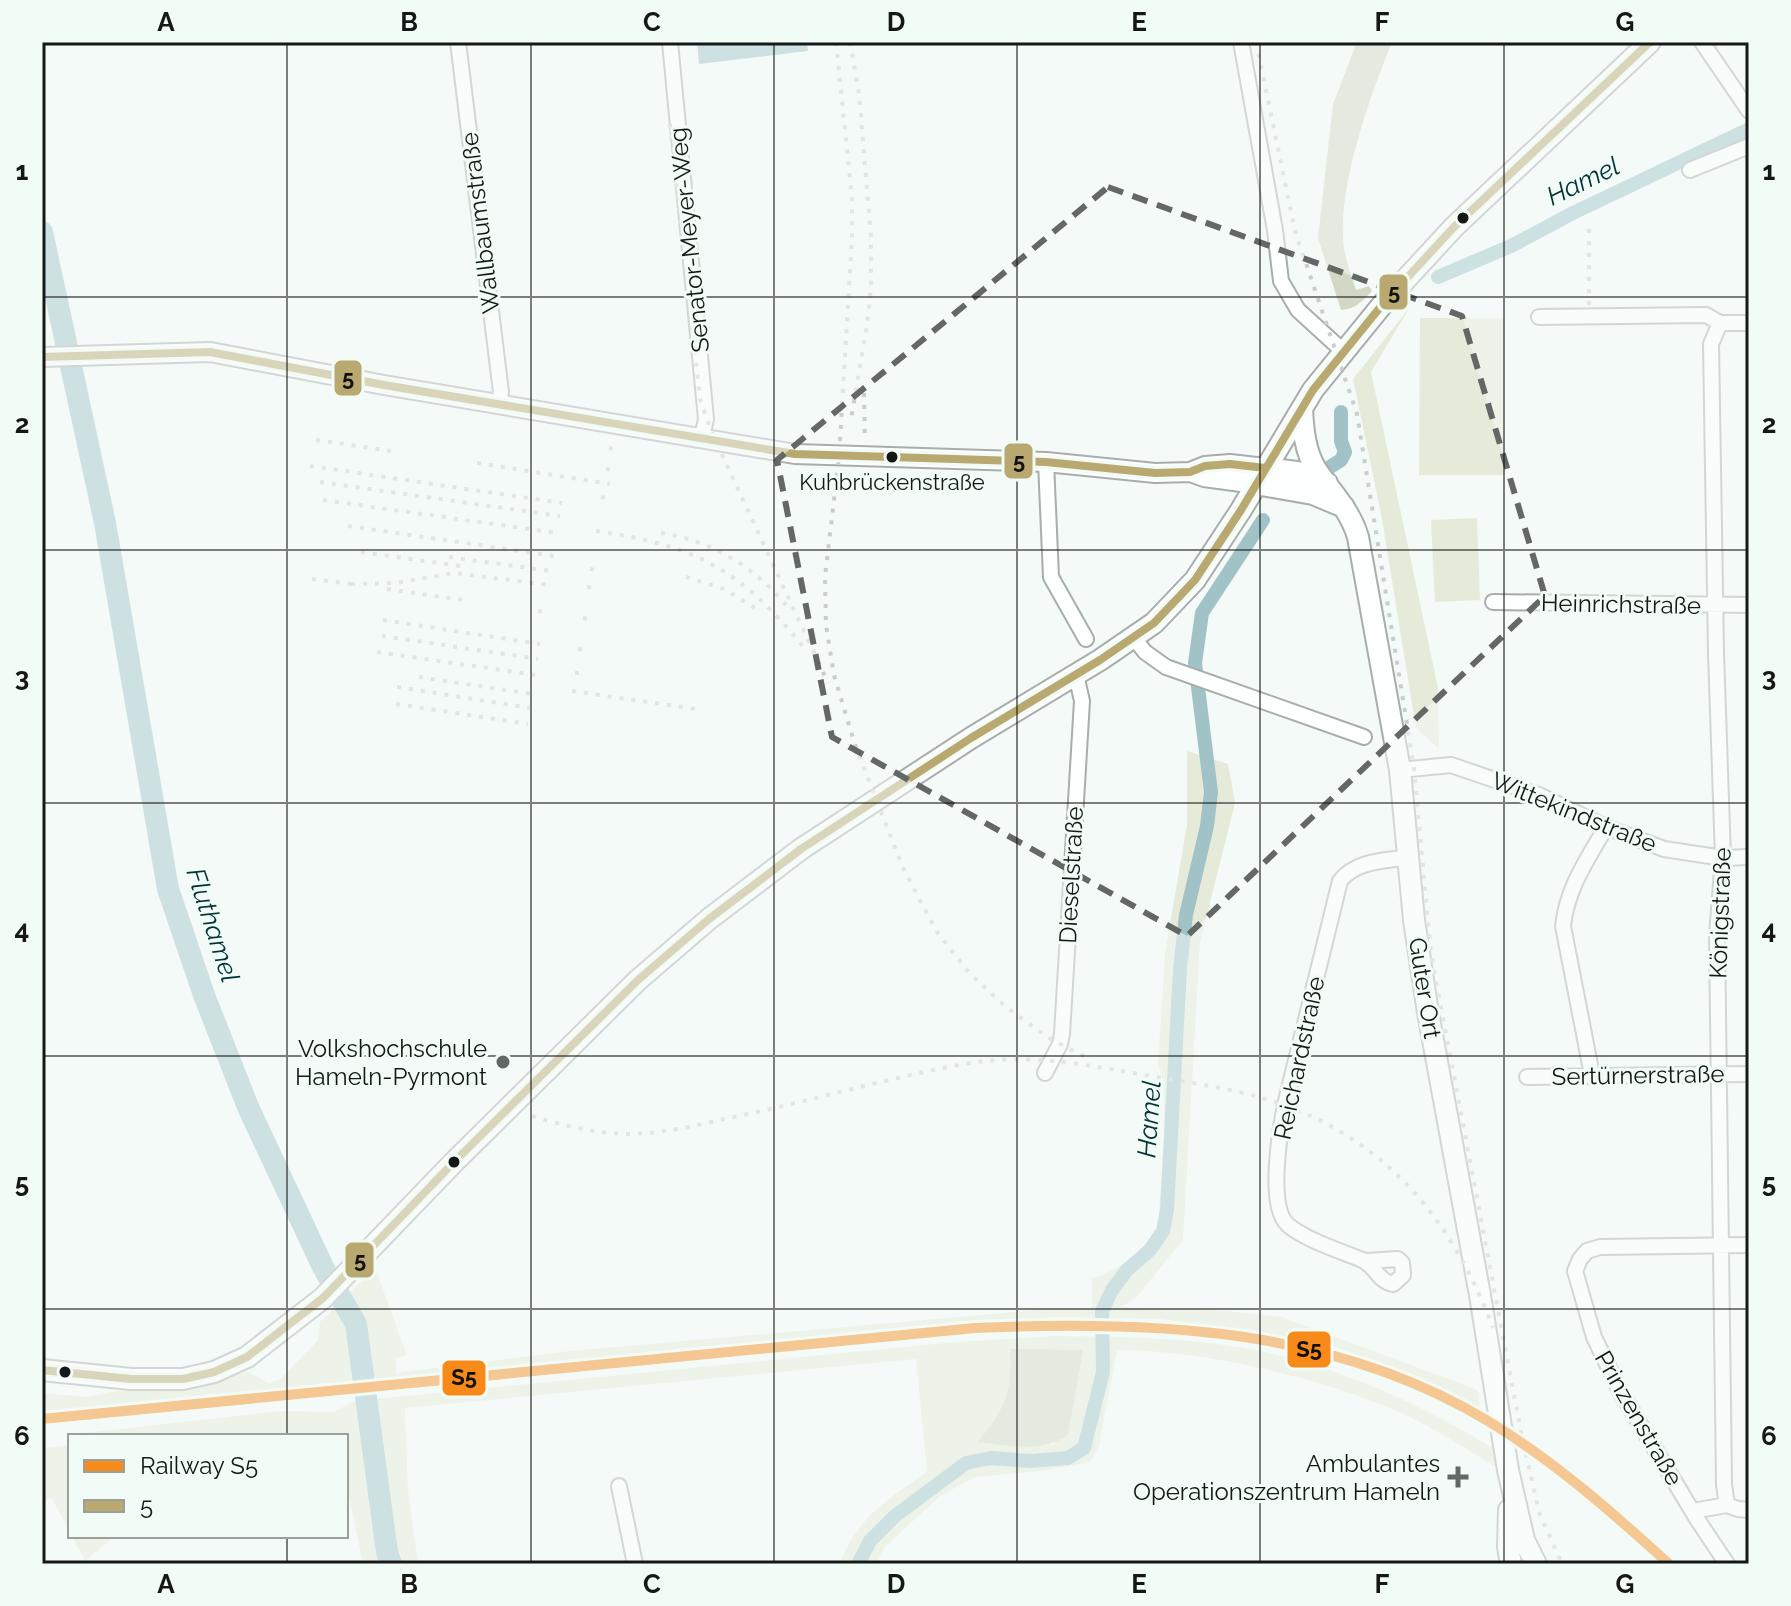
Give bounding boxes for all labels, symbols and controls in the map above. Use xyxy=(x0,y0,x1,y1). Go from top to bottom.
text: A xyxy=(157,7,175,37)
text: B xyxy=(400,7,418,37)
text: C xyxy=(643,7,661,37)
text: D xyxy=(887,7,905,37)
text: E xyxy=(1131,7,1147,37)
text: F xyxy=(1375,7,1390,37)
text: G xyxy=(1616,7,1634,37)
street label: Senator-Meyer-Weg xyxy=(663,126,715,354)
street label: Wallbaumstraße xyxy=(454,131,506,315)
water label: Hamel xyxy=(1542,151,1624,211)
text: 1 xyxy=(16,156,29,186)
text: 1 xyxy=(1763,156,1776,186)
unlabelled marker xyxy=(1455,210,1471,226)
line badge: 5 xyxy=(1378,273,1409,311)
text: 5 xyxy=(1388,279,1400,305)
line badge: 5 xyxy=(333,359,363,397)
text: 5 xyxy=(342,365,354,391)
text: 2 xyxy=(15,409,29,439)
text: 2 xyxy=(1762,409,1776,439)
line badge: 5 xyxy=(1003,442,1034,480)
text: 5 xyxy=(1013,448,1025,474)
marker: Kuhbrückenstraße xyxy=(884,449,900,465)
place label: Kuhbrückenstraße xyxy=(799,469,985,495)
street label: Heinrichstraße xyxy=(1541,588,1701,620)
text: 3 xyxy=(15,662,29,692)
text: 3 xyxy=(1762,662,1776,692)
street label: Wittekindstraße xyxy=(1487,766,1661,858)
street label: Dieselstraße xyxy=(1053,806,1089,944)
street label: Königstraße xyxy=(1703,847,1737,979)
water label: Fluthamel xyxy=(180,864,246,986)
text: 4 xyxy=(15,915,29,945)
text: 4 xyxy=(1762,915,1776,945)
street label: Guter Ort xyxy=(1403,935,1447,1041)
street label: Reichardstraße xyxy=(1268,974,1330,1142)
place label: Volkshochschule Hameln-Pyrmont xyxy=(295,1034,487,1091)
marker: Volkshochschule Hameln-Pyrmont xyxy=(494,1053,512,1071)
street label: Sertürnerstraße xyxy=(1551,1059,1725,1091)
water label: Hamel xyxy=(1131,1079,1167,1159)
unlabelled marker xyxy=(446,1154,462,1170)
text: 5 xyxy=(15,1168,29,1198)
text: 5 xyxy=(1762,1168,1776,1198)
line badge: 5 xyxy=(344,1241,375,1279)
text: 5 xyxy=(354,1247,366,1273)
line badge: S5 xyxy=(1286,1330,1332,1369)
text: S5 xyxy=(1296,1336,1322,1362)
street label: Prinzenstraße xyxy=(1589,1346,1689,1490)
line badge: S5 xyxy=(441,1359,487,1397)
unlabelled marker xyxy=(57,1364,73,1380)
text: S5 xyxy=(451,1364,477,1390)
text: 6 xyxy=(14,1421,30,1451)
text: 6 xyxy=(1761,1421,1777,1451)
legend xyxy=(68,1434,348,1538)
place label: Ambulantes Operationszentrum Hameln xyxy=(1133,1449,1440,1506)
text: Railway S5 xyxy=(140,1451,258,1480)
marker: Ambulantes Operationszentrum Hameln xyxy=(1447,1466,1469,1488)
text: 5 xyxy=(140,1491,153,1520)
text: A xyxy=(157,1569,175,1599)
text: B xyxy=(400,1569,418,1599)
text: C xyxy=(643,1569,661,1599)
text: D xyxy=(887,1569,905,1599)
text: E xyxy=(1131,1569,1147,1599)
text: F xyxy=(1375,1569,1390,1599)
text: G xyxy=(1616,1569,1634,1599)

